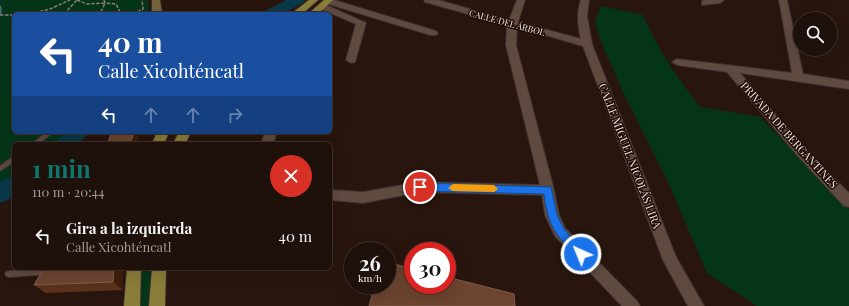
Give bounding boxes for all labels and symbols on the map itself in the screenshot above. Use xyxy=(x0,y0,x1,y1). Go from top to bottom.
street label: CALLE DEL ÁRBOL xyxy=(468,6,547,38)
street label: PRIVADA DE BERGANTINES xyxy=(737,78,841,191)
street label: CALLE MIGUEL NICOLÁS LIRA xyxy=(596,81,665,231)
pin xyxy=(403,170,437,204)
position arrow xyxy=(560,233,602,275)
speed limit sign: 30 xyxy=(404,242,456,294)

